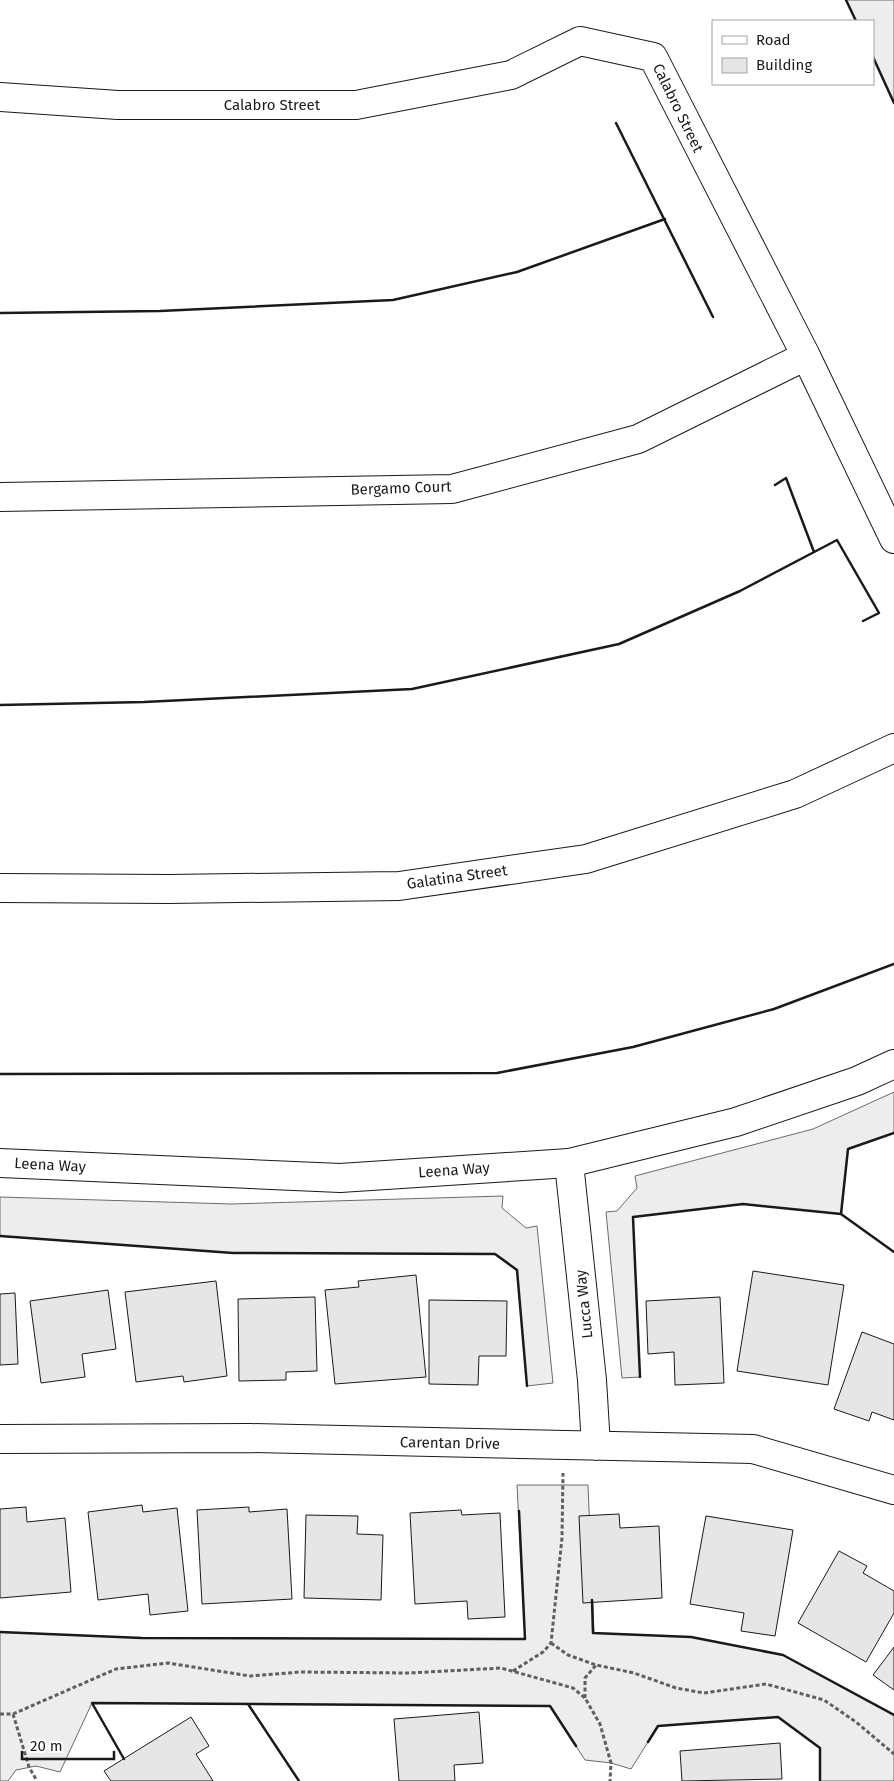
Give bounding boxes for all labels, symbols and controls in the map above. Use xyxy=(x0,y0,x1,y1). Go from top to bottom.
legend xyxy=(712,20,874,85)
text: Road xyxy=(756,31,791,49)
text: Building xyxy=(756,56,812,74)
street label: Calabro Street xyxy=(649,61,707,156)
street label: Calabro Street xyxy=(224,96,321,114)
street label: Bergamo Court xyxy=(350,477,452,499)
street label: Galatina Street xyxy=(406,861,509,893)
street label: Leena Way xyxy=(14,1154,87,1176)
street label: Leena Way xyxy=(418,1158,491,1181)
street label: Lucca Way xyxy=(571,1268,597,1339)
street label: Carentan Drive xyxy=(400,1433,500,1453)
scale bar xyxy=(22,1728,115,1760)
text: 20 m xyxy=(30,1737,63,1755)

